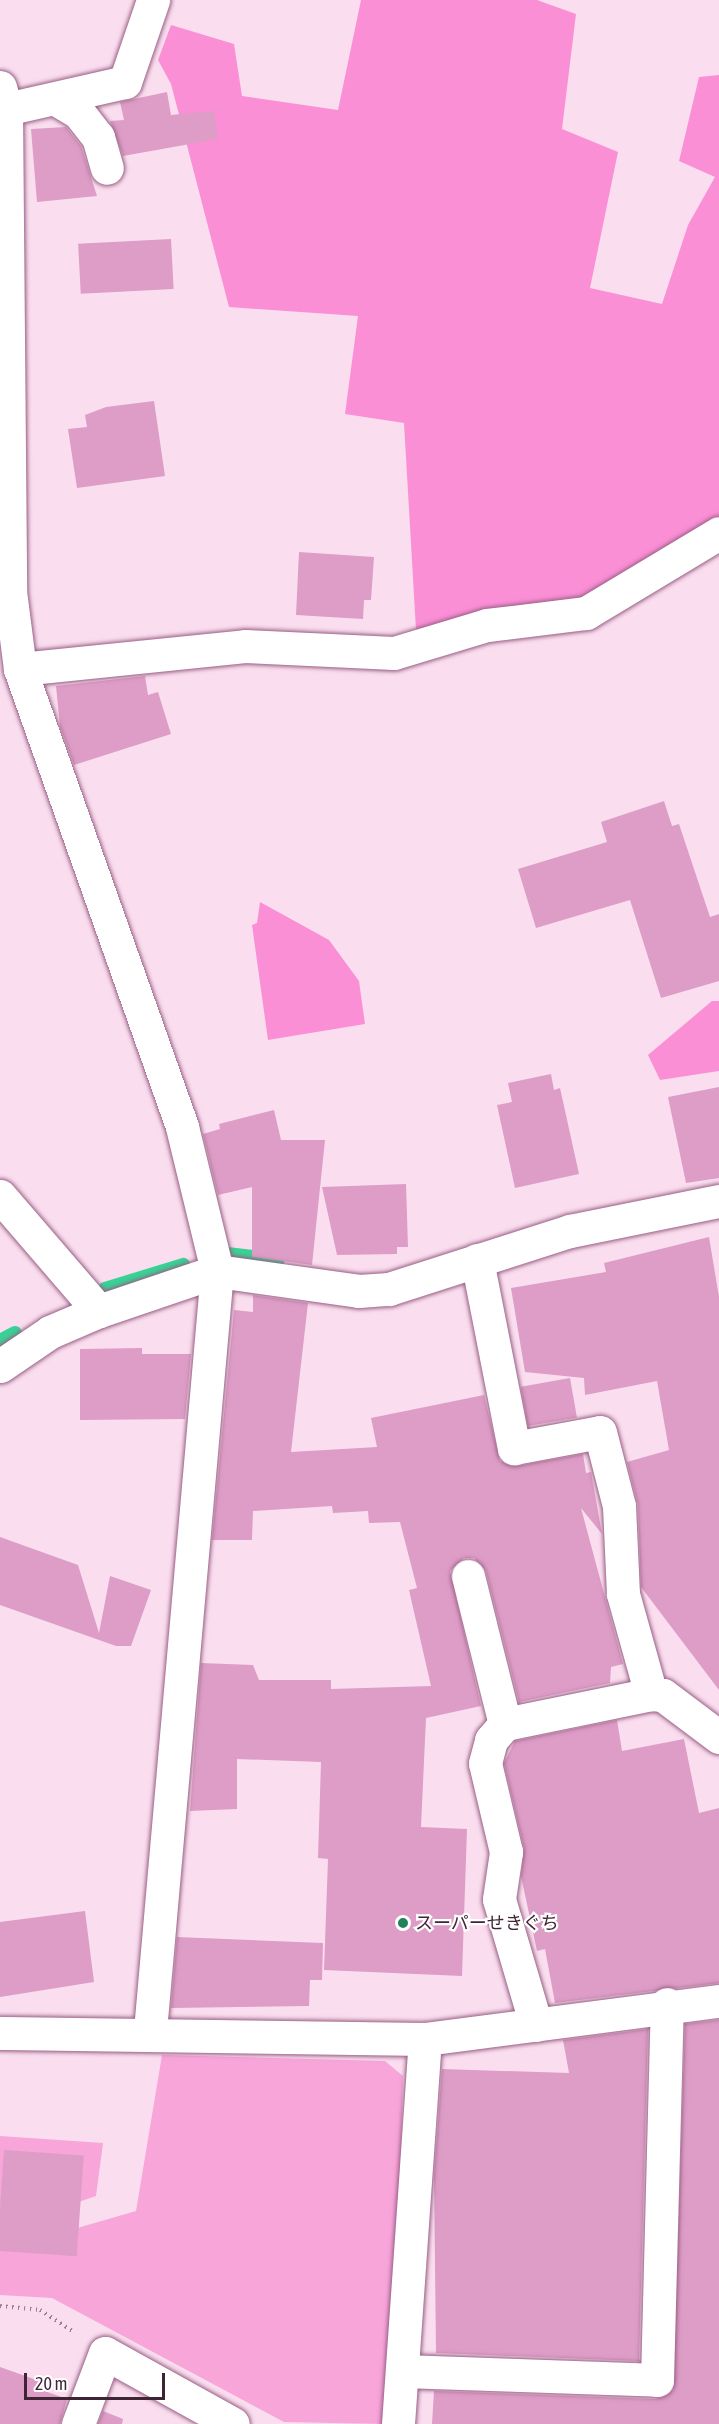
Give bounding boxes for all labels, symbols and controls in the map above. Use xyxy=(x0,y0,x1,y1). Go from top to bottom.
place label: スーパーせきぐち xyxy=(415,1912,559,1934)
marker: スーパーせきぐち xyxy=(396,1916,410,1930)
scale bar xyxy=(27,2361,168,2399)
text: 20 m xyxy=(35,2373,67,2394)

